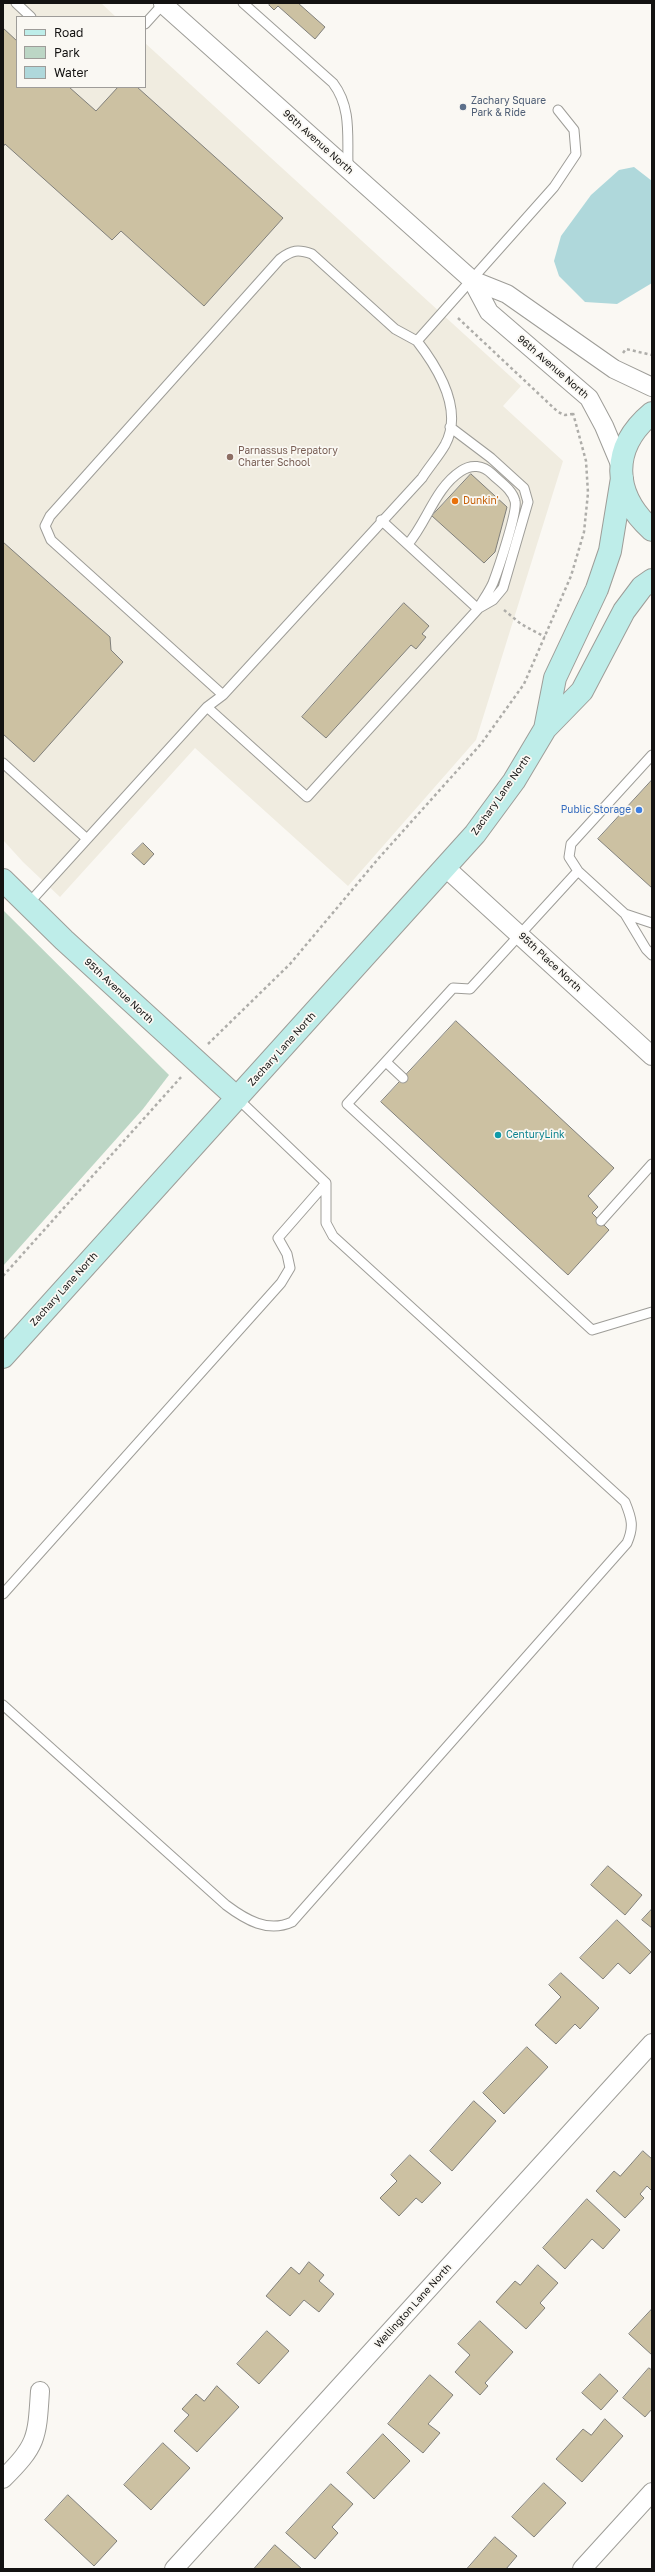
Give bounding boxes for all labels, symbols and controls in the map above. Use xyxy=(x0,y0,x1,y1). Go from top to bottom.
legend xyxy=(16,16,146,88)
text: Road xyxy=(54,25,83,40)
text: Park xyxy=(54,45,80,60)
text: Water xyxy=(54,65,88,80)
place label: Zachary Square Park & Ride xyxy=(471,95,546,118)
marker: Zachary Square Park & Ride xyxy=(458,102,468,112)
street label: 96th Avenue North xyxy=(280,107,356,177)
street label: 96th Avenue North xyxy=(515,333,591,401)
place label: Parnassus Prepatory Charter School xyxy=(238,445,338,468)
marker: Parnassus Prepatory Charter School xyxy=(225,452,235,462)
place label: Dunkin' xyxy=(463,495,499,507)
marker: Dunkin' xyxy=(450,496,460,506)
street label: Zachary Lane North xyxy=(469,753,533,837)
place label: Public Storage xyxy=(561,804,631,816)
marker: Public Storage xyxy=(634,805,644,815)
street label: 95th Place North xyxy=(516,930,584,994)
street label: 95th Avenue North xyxy=(82,956,156,1026)
street label: Zachary Lane North xyxy=(246,1010,318,1088)
place label: CenturyLink xyxy=(506,1129,565,1141)
marker: CenturyLink xyxy=(493,1130,503,1140)
street label: Zachary Lane North xyxy=(28,1250,100,1328)
street label: Wellington Lane North xyxy=(372,2262,454,2350)

